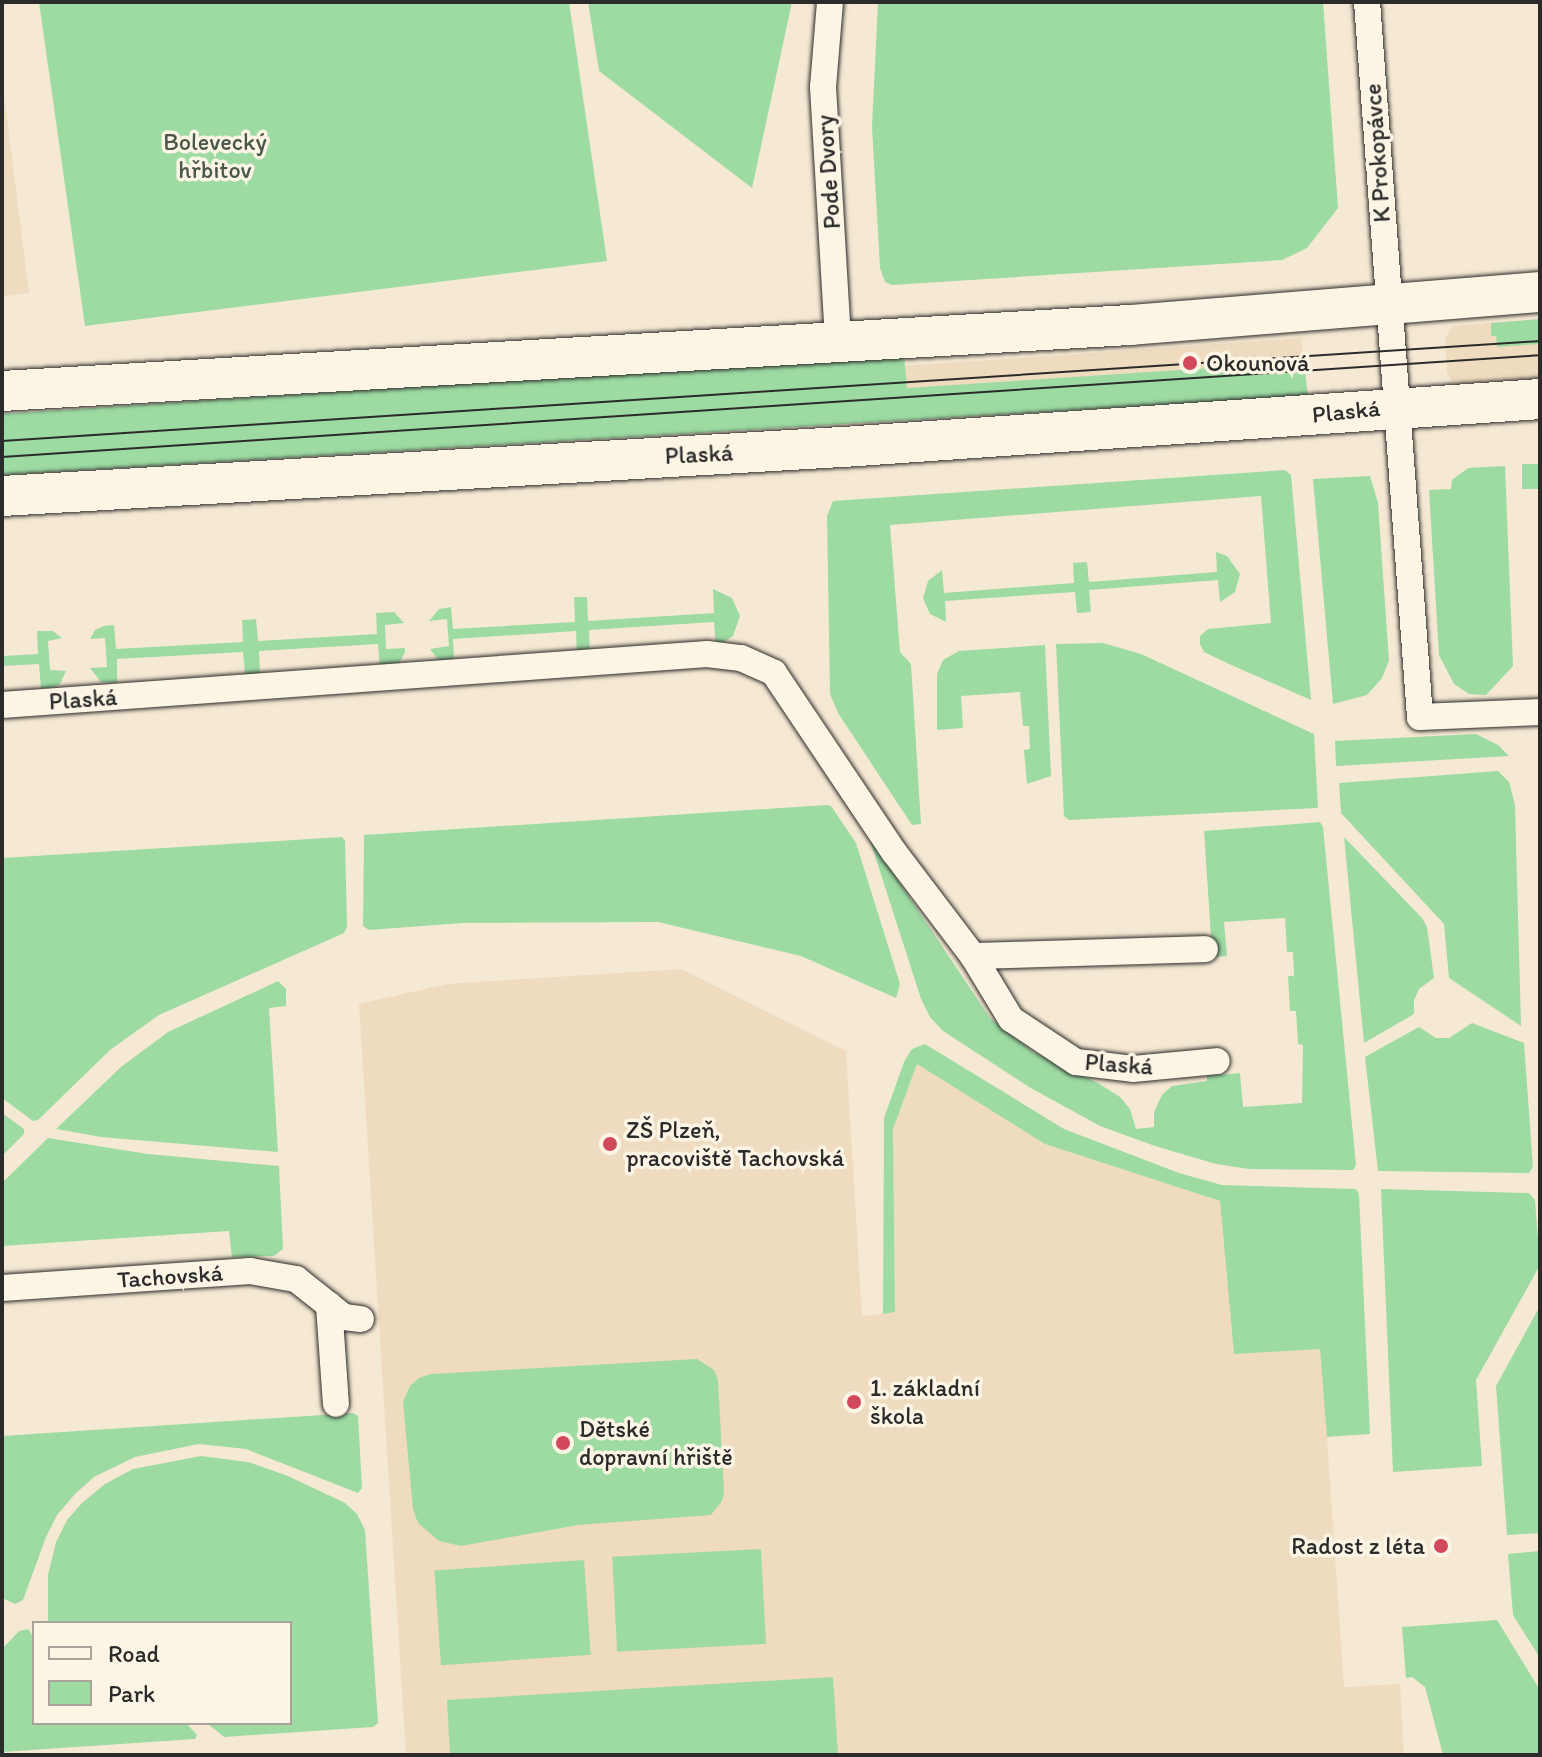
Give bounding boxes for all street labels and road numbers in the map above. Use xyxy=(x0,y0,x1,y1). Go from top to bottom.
street label: K Prokopávce xyxy=(1358,82,1396,224)
street label: Pode Dvory xyxy=(810,114,846,230)
street label: Plaská xyxy=(1310,393,1382,429)
street label: Plaská xyxy=(664,438,734,470)
street label: Plaská xyxy=(48,682,118,716)
street label: Plaská xyxy=(1084,1047,1154,1081)
street label: Tachovská xyxy=(116,1258,224,1294)

